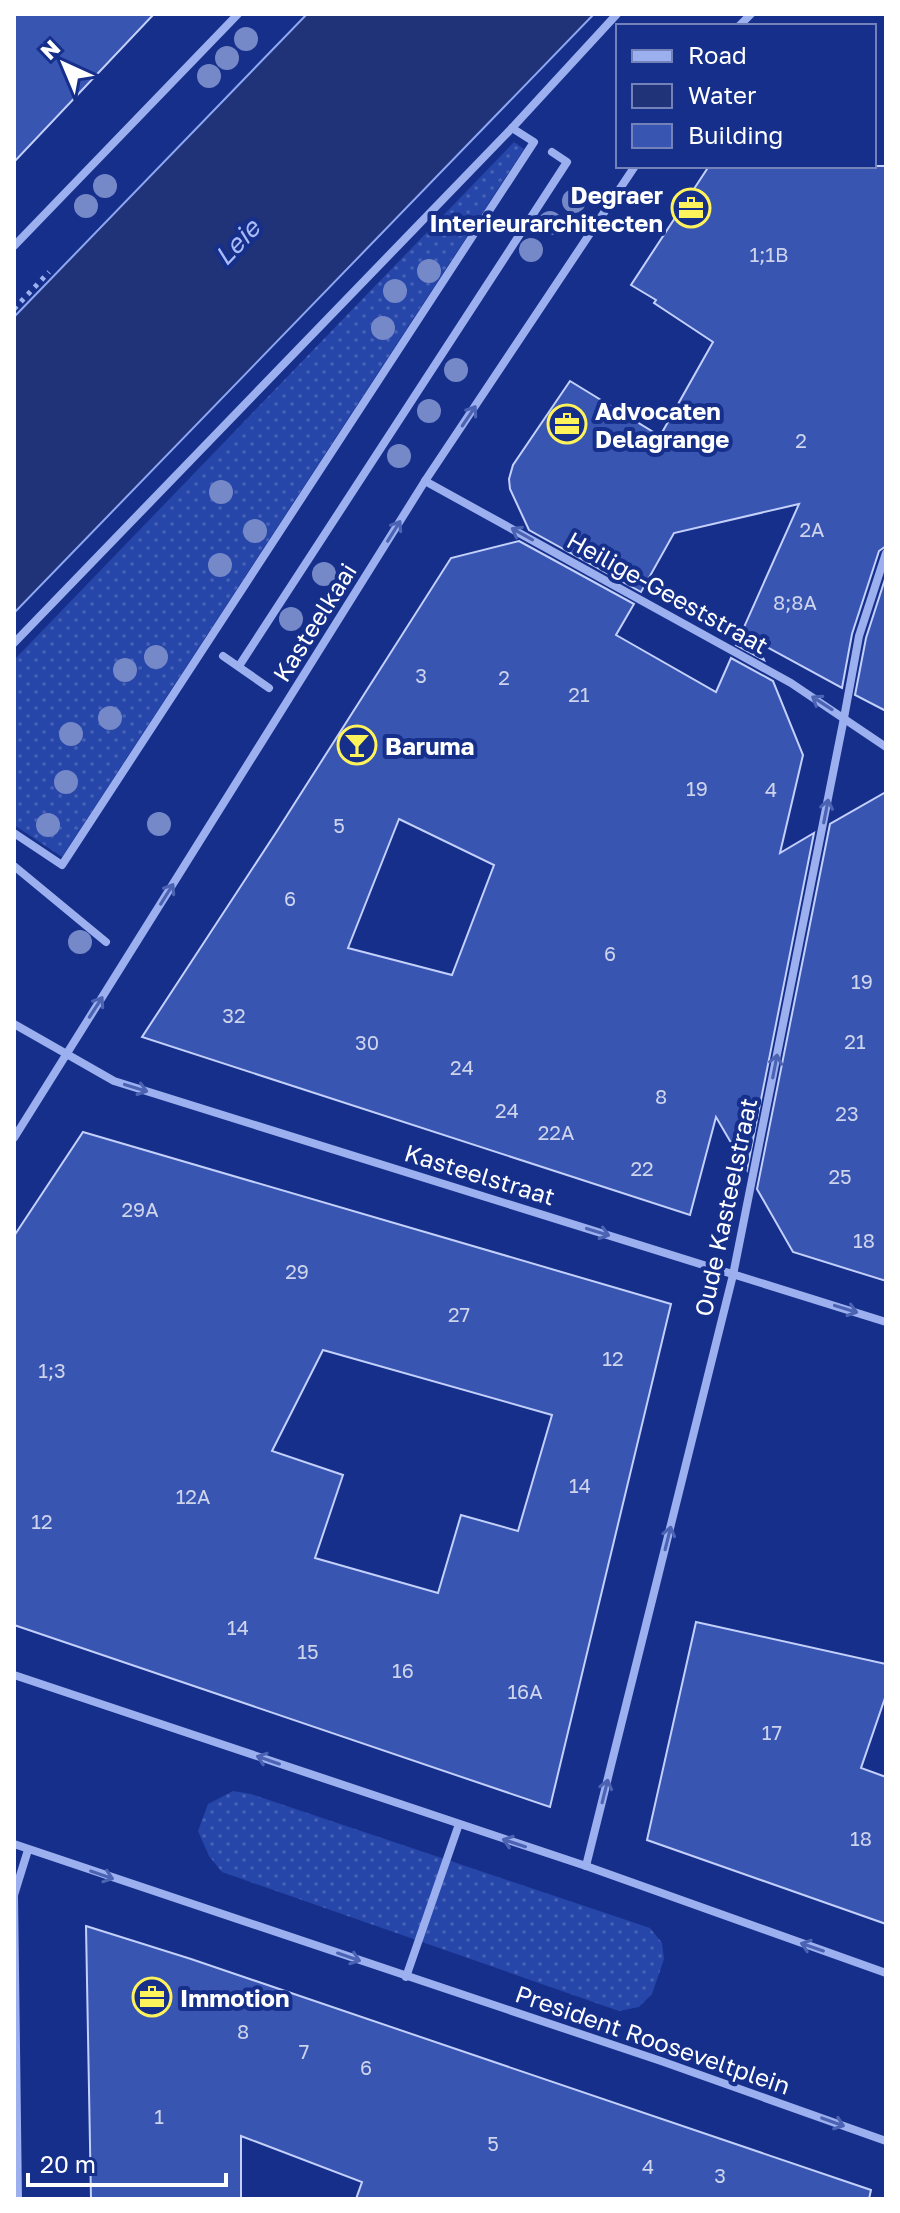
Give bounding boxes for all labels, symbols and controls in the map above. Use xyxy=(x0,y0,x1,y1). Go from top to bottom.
north arrow xyxy=(24,24,104,104)
legend xyxy=(616,24,876,168)
text: N xyxy=(34,34,65,65)
text: Road xyxy=(688,40,747,69)
text: Water xyxy=(688,80,756,109)
text: Building xyxy=(688,120,783,149)
place label: Degraer Interieurarchitecten xyxy=(430,180,663,237)
office icon: Degraer Interieurarchitecten xyxy=(670,187,712,229)
water label: Leie xyxy=(208,211,267,271)
house number: 1;1B xyxy=(750,242,788,266)
place label: Advocaten Delagrange xyxy=(595,396,729,453)
office icon: Advocaten Delagrange xyxy=(546,403,588,445)
one-way arrow xyxy=(460,405,477,427)
house number: 2 xyxy=(795,428,807,452)
house number: 2A xyxy=(800,517,825,541)
one-way arrow xyxy=(386,520,402,543)
street label: Heilige-Geeststraat xyxy=(562,525,774,659)
one-way arrow xyxy=(511,526,535,541)
street label: Kasteelkaai xyxy=(266,557,362,687)
house number: 8;8A xyxy=(773,590,817,614)
house number: 3 xyxy=(415,663,427,687)
house number: 2 xyxy=(498,665,510,689)
house number: 21 xyxy=(568,682,590,706)
one-way arrow xyxy=(811,695,833,712)
bar icon: Baruma xyxy=(336,724,378,766)
place label: Baruma xyxy=(385,731,474,760)
house number: 19 xyxy=(686,776,708,800)
house number: 4 xyxy=(765,777,777,801)
one-way arrow xyxy=(819,799,834,825)
house number: 5 xyxy=(333,813,345,837)
one-way arrow xyxy=(160,883,176,906)
house number: 6 xyxy=(284,886,296,910)
house number: 6 xyxy=(604,941,616,965)
house number: 19 xyxy=(851,969,873,993)
one-way arrow xyxy=(89,996,105,1019)
house number: 32 xyxy=(222,1003,246,1027)
house number: 21 xyxy=(844,1029,866,1053)
house number: 30 xyxy=(355,1030,379,1054)
one-way arrow xyxy=(768,1054,783,1080)
house number: 24 xyxy=(450,1055,474,1079)
one-way arrow xyxy=(123,1081,148,1096)
house number: 8 xyxy=(655,1084,667,1108)
street label: Oude Kasteelstraat xyxy=(688,1095,762,1319)
house number: 24 xyxy=(495,1098,519,1122)
house number: 23 xyxy=(835,1101,859,1125)
house number: 22A xyxy=(538,1120,574,1144)
street label: Kasteelstraat xyxy=(401,1137,559,1211)
house number: 22 xyxy=(630,1156,654,1180)
house number: 25 xyxy=(828,1164,852,1188)
house number: 29A xyxy=(121,1197,159,1221)
one-way arrow xyxy=(584,1225,610,1240)
house number: 18 xyxy=(853,1228,875,1252)
house number: 29 xyxy=(285,1259,309,1283)
house number: 27 xyxy=(448,1302,470,1326)
one-way arrow xyxy=(833,1303,858,1318)
house number: 12 xyxy=(602,1346,624,1370)
house number: 1;3 xyxy=(38,1358,66,1382)
house number: 14 xyxy=(569,1473,591,1497)
house number: 12A xyxy=(176,1484,210,1508)
house number: 12 xyxy=(31,1509,53,1533)
one-way arrow xyxy=(661,1526,676,1552)
house number: 14 xyxy=(227,1615,249,1639)
house number: 15 xyxy=(297,1639,319,1663)
house number: 16 xyxy=(392,1658,414,1682)
house number: 16A xyxy=(507,1679,543,1703)
house number: 17 xyxy=(762,1720,782,1744)
one-way arrow xyxy=(255,1752,280,1767)
one-way arrow xyxy=(599,1778,614,1804)
house number: 18 xyxy=(850,1826,872,1850)
one-way arrow xyxy=(502,1834,527,1849)
one-way arrow xyxy=(90,1868,115,1883)
one-way arrow xyxy=(801,1939,825,1953)
one-way arrow xyxy=(336,1951,361,1966)
office icon: Immotion xyxy=(131,1976,173,2018)
street label: President Rooseveltplein xyxy=(512,1978,794,2100)
place label: Immotion xyxy=(180,1983,290,2012)
house number: 8 xyxy=(237,2019,249,2043)
house number: 7 xyxy=(299,2039,309,2063)
house number: 6 xyxy=(360,2055,372,2079)
house number: 1 xyxy=(154,2104,164,2128)
one-way arrow xyxy=(821,2116,846,2131)
house number: 5 xyxy=(487,2131,499,2155)
scale bar xyxy=(28,2137,226,2187)
text: 20 m xyxy=(40,2149,96,2178)
house number: 4 xyxy=(642,2154,654,2178)
house number: 3 xyxy=(714,2163,726,2187)

